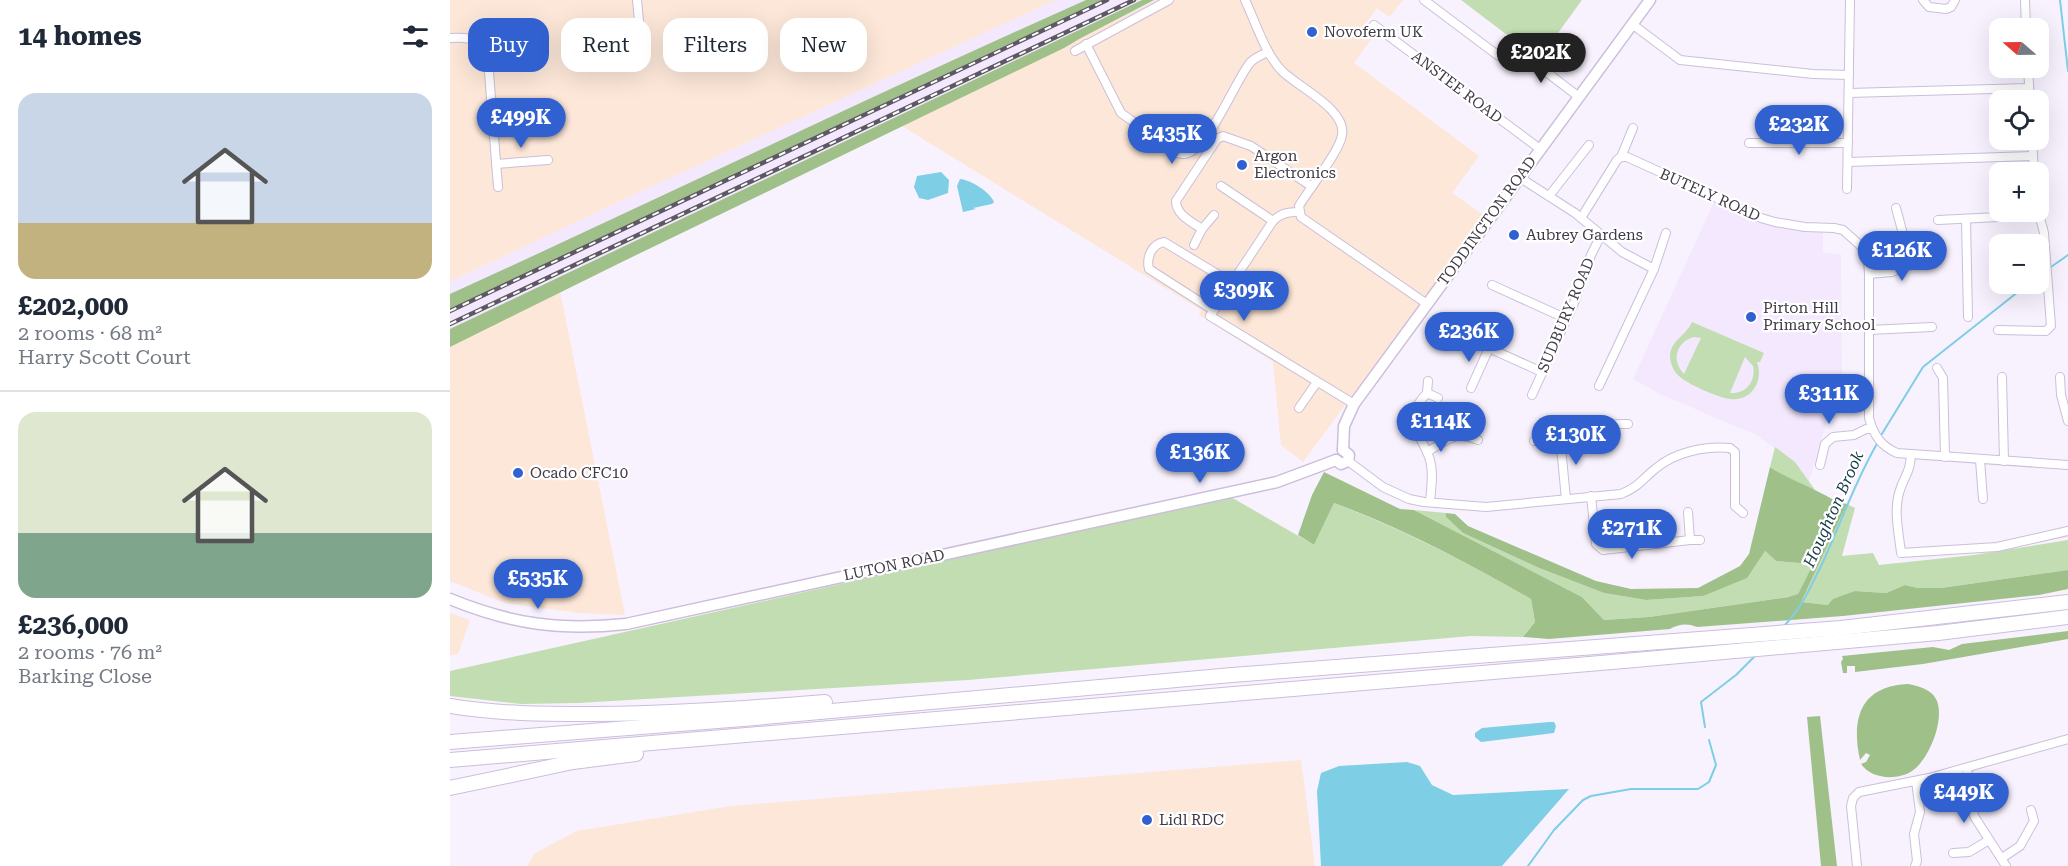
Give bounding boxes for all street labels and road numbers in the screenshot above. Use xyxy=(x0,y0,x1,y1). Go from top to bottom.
street label: ANSTEE ROAD xyxy=(1408,47,1506,127)
street label: TODDINGTON ROAD xyxy=(1434,153,1540,289)
street label: BUTELY ROAD xyxy=(1657,165,1763,225)
street label: SUDBURY ROAD xyxy=(1534,255,1598,375)
street label: LUTON ROAD xyxy=(842,546,946,584)

